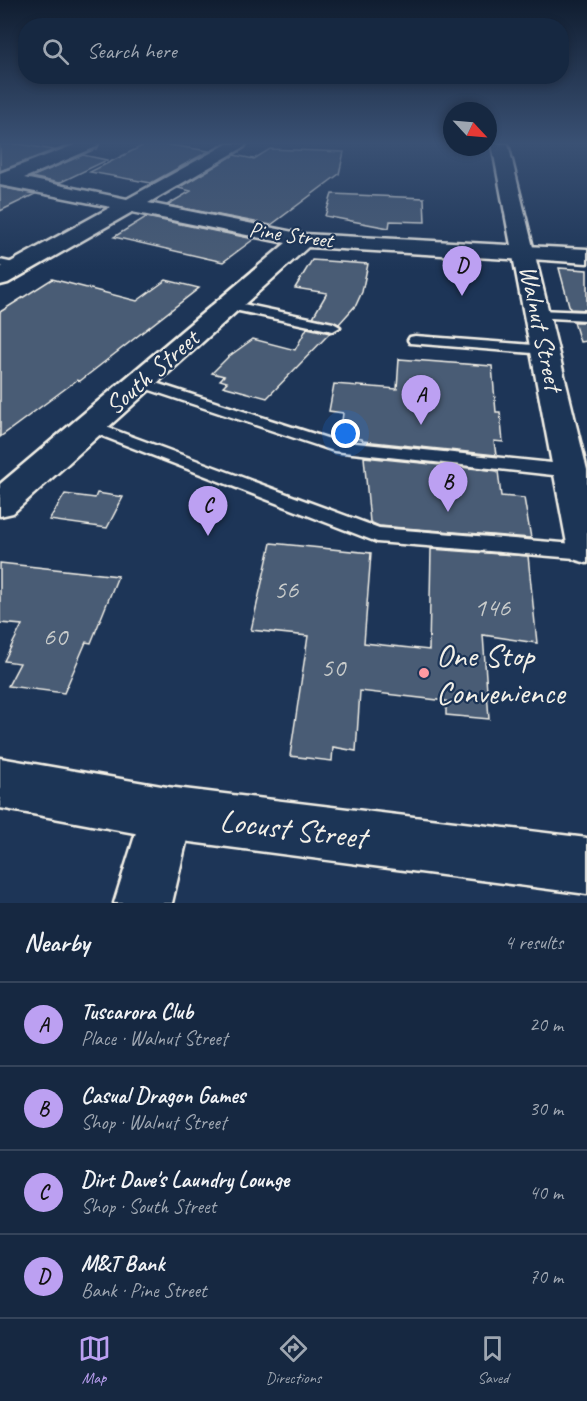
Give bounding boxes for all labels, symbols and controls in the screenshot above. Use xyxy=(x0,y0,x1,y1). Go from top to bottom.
search box xyxy=(18,18,569,84)
icon: search xyxy=(39,35,72,68)
text: Search here xyxy=(87,37,177,65)
north arrow xyxy=(443,102,497,156)
street label: Pine Street xyxy=(247,215,337,255)
pin: D xyxy=(442,246,482,296)
street label: Walnut Street xyxy=(512,262,571,397)
street label: South Street xyxy=(98,321,208,422)
pin: A xyxy=(402,376,440,425)
your location xyxy=(331,419,360,448)
pin: B xyxy=(428,462,468,512)
pin: C xyxy=(188,486,228,536)
house number: 56 xyxy=(274,572,299,606)
house number: 146 xyxy=(474,590,511,624)
house number: 60 xyxy=(43,619,69,653)
place label: One Stop Convenience xyxy=(436,635,567,713)
house number: 50 xyxy=(321,650,347,684)
marker: One Stop Convenience xyxy=(417,666,431,680)
street label: Locust Street xyxy=(218,800,373,859)
text: Nearby xyxy=(24,926,89,959)
text: 4 results xyxy=(504,930,563,955)
text: Tuscarora Club xyxy=(81,998,193,1026)
text: A xyxy=(38,1012,49,1037)
text: 20 m xyxy=(529,1012,563,1037)
text: Place · Walnut Street xyxy=(81,1026,227,1051)
text: Casual Dragon Games xyxy=(81,1082,245,1110)
text: B xyxy=(38,1096,49,1121)
text: 30 m xyxy=(529,1096,563,1121)
text: Shop · Walnut Street xyxy=(81,1110,226,1135)
text: Dirt Dave's Laundry Lounge xyxy=(81,1166,289,1194)
text: C xyxy=(39,1180,48,1205)
text: 40 m xyxy=(529,1180,563,1205)
text: Shop · South Street xyxy=(81,1194,216,1219)
text: M&T Bank xyxy=(81,1250,164,1278)
text: D xyxy=(38,1264,49,1289)
text: 70 m xyxy=(529,1264,563,1289)
text: Bank · Pine Street xyxy=(81,1278,207,1303)
tab: Map xyxy=(78,1332,111,1388)
tab: Directions xyxy=(266,1332,321,1388)
tab: Saved xyxy=(476,1332,509,1388)

